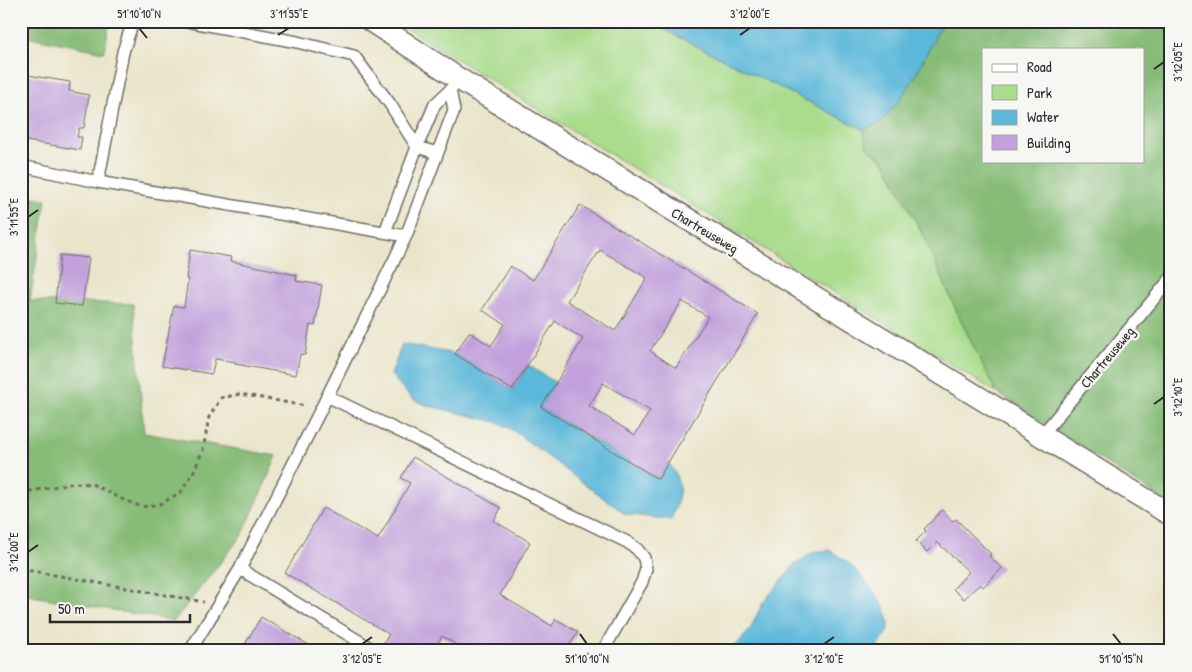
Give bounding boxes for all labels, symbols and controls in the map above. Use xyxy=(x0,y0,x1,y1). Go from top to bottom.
text: 51°10'10"N xyxy=(117,5,161,22)
text: 3°11'55"E xyxy=(270,5,309,22)
text: 3°12'00"E xyxy=(730,5,771,22)
text: 3°12'05"E xyxy=(1169,42,1186,82)
legend xyxy=(982,48,1144,162)
text: Road xyxy=(1027,56,1052,77)
text: Park xyxy=(1027,82,1052,103)
text: Water xyxy=(1027,106,1059,127)
text: Building xyxy=(1027,132,1071,153)
text: 3°11'55"E xyxy=(5,197,22,236)
street label: Chartreuseweg xyxy=(667,203,742,258)
street label: Chartreuseweg xyxy=(1076,322,1139,392)
text: 3°12'10"E xyxy=(1169,377,1186,416)
text: 3°12'00"E xyxy=(5,531,22,572)
scale bar xyxy=(50,592,190,624)
text: 50 m xyxy=(58,598,85,619)
text: 3°12'05"E xyxy=(342,650,382,667)
text: 51°10'10"N xyxy=(565,650,609,667)
text: 3°12'10"E xyxy=(805,650,844,667)
text: 51°10'15"N xyxy=(1099,650,1143,667)

